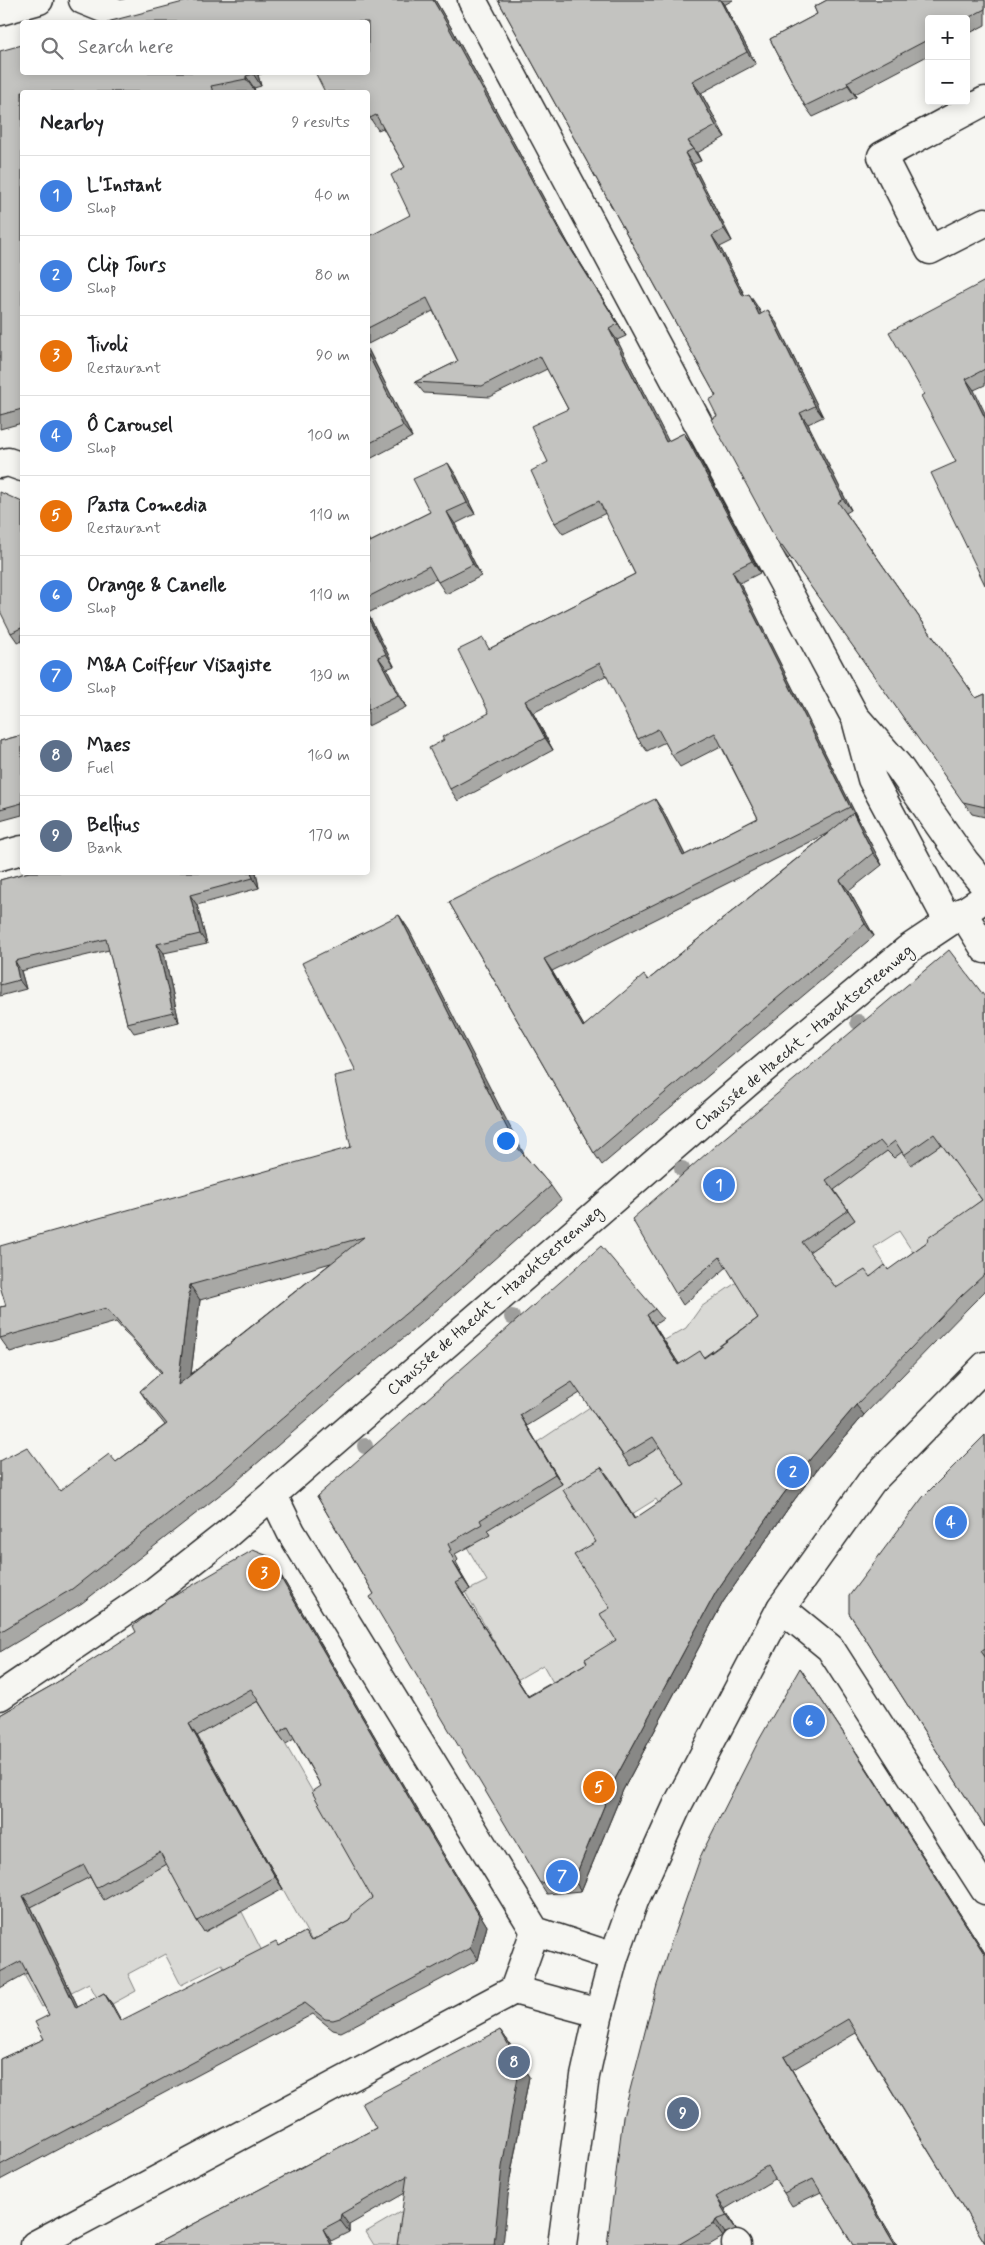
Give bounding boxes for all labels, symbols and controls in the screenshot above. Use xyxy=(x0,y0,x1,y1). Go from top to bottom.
map controls xyxy=(925,15,970,105)
button: + xyxy=(925,15,970,60)
search box xyxy=(20,20,370,75)
icon: search xyxy=(38,34,66,62)
text: Search here xyxy=(78,35,174,60)
button: − xyxy=(925,60,970,105)
text: Nearby xyxy=(40,109,104,137)
text: 9 results xyxy=(292,112,350,133)
text: L'Instant xyxy=(87,173,162,198)
text: 1 xyxy=(52,185,60,206)
text: 40 m xyxy=(314,185,350,206)
text: Shop xyxy=(87,198,116,219)
text: Clip Tours xyxy=(87,253,166,278)
text: 2 xyxy=(52,265,60,286)
text: 80 m xyxy=(315,265,350,286)
text: Shop xyxy=(87,278,116,299)
text: Tivoli xyxy=(87,333,128,358)
text: 3 xyxy=(52,345,60,366)
text: 90 m xyxy=(316,345,350,366)
text: Restaurant xyxy=(87,358,161,379)
text: Ô Carousel xyxy=(87,413,173,438)
text: 4 xyxy=(51,425,61,446)
text: 100 m xyxy=(307,425,350,446)
text: Shop xyxy=(87,438,116,459)
text: Pasta Comedia xyxy=(87,493,207,518)
text: 5 xyxy=(51,505,61,526)
text: 110 m xyxy=(309,505,350,526)
text: Restaurant xyxy=(87,518,161,539)
text: Orange & Canelle xyxy=(87,573,226,598)
text: 6 xyxy=(52,585,60,606)
text: 110 m xyxy=(309,585,350,606)
text: Shop xyxy=(87,598,116,619)
text: M&A Coiffeur Visagiste xyxy=(87,653,272,678)
text: 7 xyxy=(51,665,61,686)
text: 130 m xyxy=(309,665,350,686)
text: Shop xyxy=(87,678,116,699)
text: Maes xyxy=(87,733,131,758)
text: 8 xyxy=(51,745,61,766)
text: 160 m xyxy=(307,745,350,766)
text: Fuel xyxy=(87,758,114,779)
text: Belfius xyxy=(87,813,140,838)
text: 9 xyxy=(52,825,60,846)
text: 170 m xyxy=(308,825,350,846)
text: Bank xyxy=(87,838,122,859)
street label: Chaussée de Haecht - Haachtsesteenweg xyxy=(690,940,918,1137)
your location xyxy=(493,1128,519,1154)
pin: 1 xyxy=(703,1166,735,1204)
street label: Chaussée de Haecht - Haachtsesteenweg xyxy=(383,1202,608,1401)
pin: 2 xyxy=(777,1453,809,1491)
pin: 4 xyxy=(935,1503,967,1541)
pin: 3 xyxy=(248,1554,280,1592)
pin: 6 xyxy=(793,1702,825,1740)
pin: 5 xyxy=(583,1768,615,1806)
pin: 7 xyxy=(546,1857,578,1895)
pin: 8 xyxy=(498,2043,530,2081)
pin: 9 xyxy=(667,2094,699,2132)

